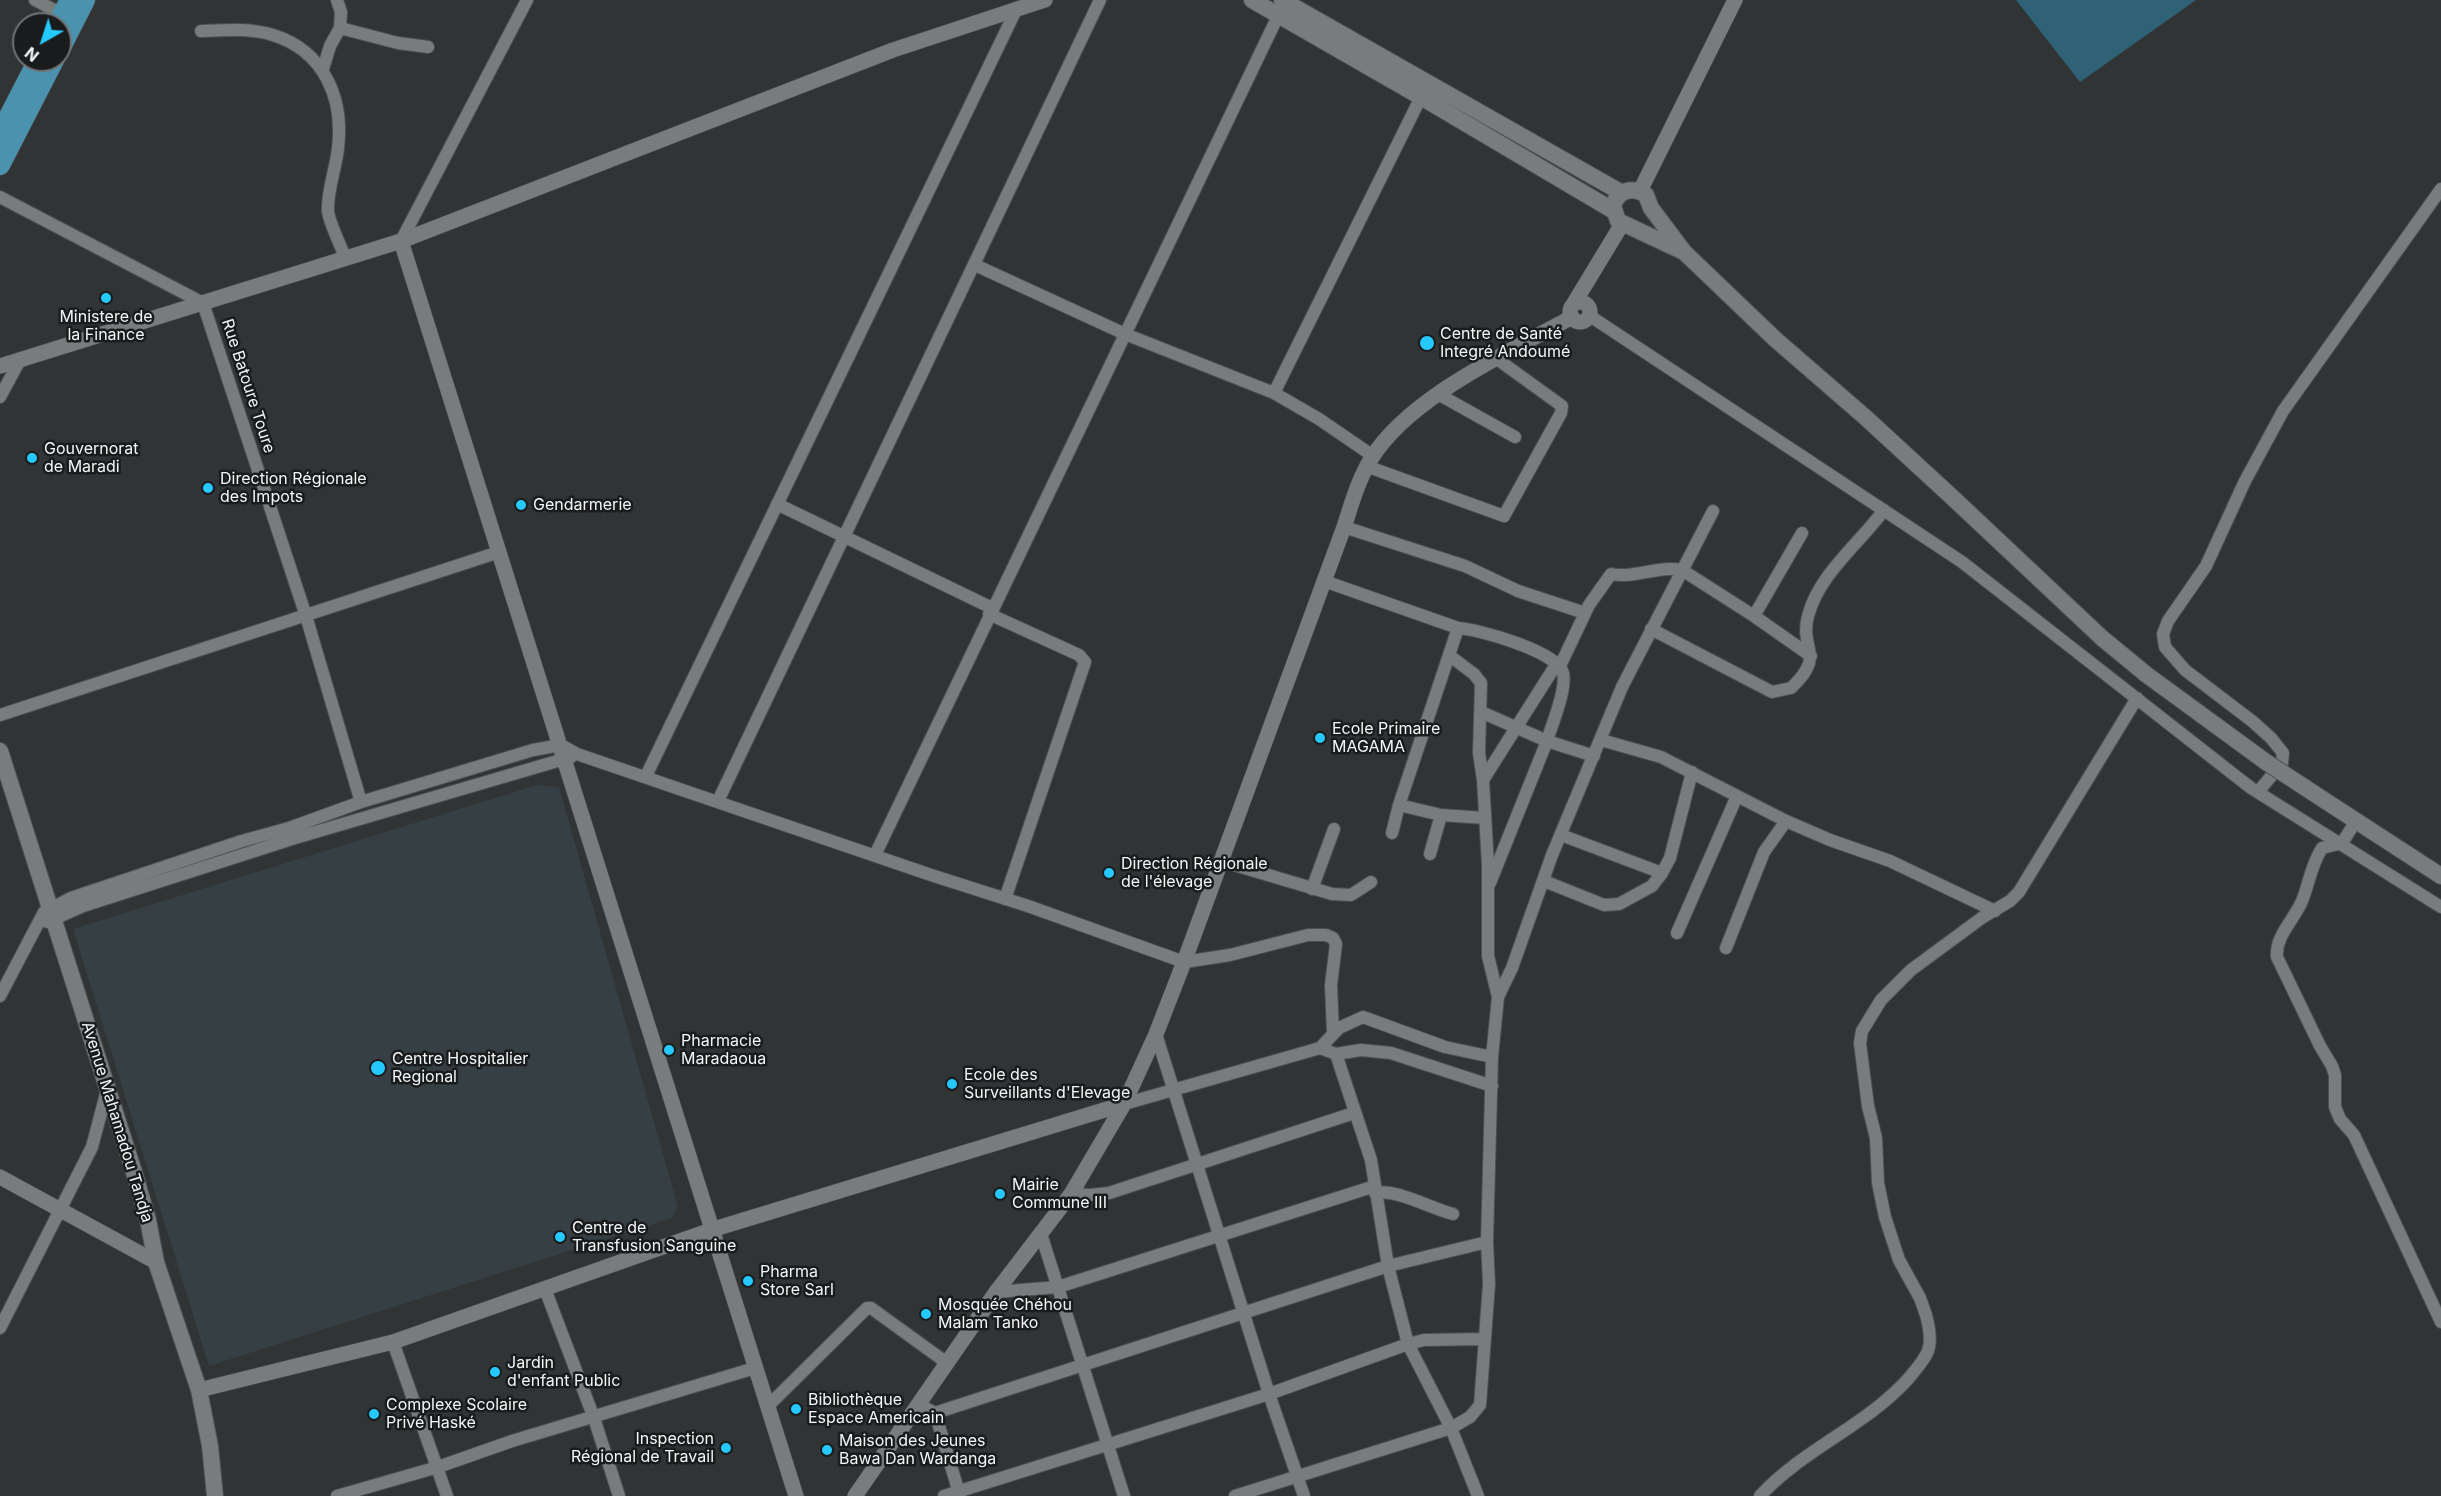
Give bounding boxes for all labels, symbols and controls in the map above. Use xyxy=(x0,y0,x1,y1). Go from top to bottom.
north arrow xyxy=(12,12,72,72)
text: N xyxy=(21,43,43,66)
marker: Ministere de la Finance xyxy=(99,291,113,305)
place label: Ministere de la Finance xyxy=(59,307,153,345)
street label: Rue Batoure Toure xyxy=(217,316,279,456)
place label: Centre de Santé Integré Andoumé xyxy=(1440,324,1570,362)
marker: Centre de Santé Integré Andoumé xyxy=(1418,334,1436,352)
place label: Gouvernorat de Maradi xyxy=(44,439,139,477)
marker: Gouvernorat de Maradi xyxy=(25,451,39,465)
place label: Direction Régionale des Impots xyxy=(220,469,367,507)
marker: Direction Régionale des Impots xyxy=(201,481,215,495)
place label: Gendarmerie xyxy=(533,495,632,515)
marker: Gendarmerie xyxy=(514,498,528,512)
place label: Ecole Primaire MAGAMA xyxy=(1332,719,1440,757)
marker: Ecole Primaire MAGAMA xyxy=(1313,731,1327,745)
place label: Direction Régionale de l'élevage xyxy=(1121,854,1268,892)
marker: Direction Régionale de l'élevage xyxy=(1102,866,1116,880)
street label: Avenue Mahamadou Tandja xyxy=(77,1019,157,1225)
place label: Pharmacie Maradaoua xyxy=(681,1031,766,1069)
marker: Pharmacie Maradaoua xyxy=(662,1043,676,1057)
place label: Centre Hospitalier Regional xyxy=(392,1049,528,1087)
marker: Centre Hospitalier Regional xyxy=(369,1059,387,1077)
place label: Ecole des Surveillants d'Elevage xyxy=(964,1065,1130,1103)
marker: Ecole des Surveillants d'Elevage xyxy=(945,1077,959,1091)
place label: Mairie Commune III xyxy=(1012,1175,1107,1213)
marker: Mairie Commune III xyxy=(993,1187,1007,1201)
place label: Centre de Transfusion Sanguine xyxy=(572,1218,736,1256)
marker: Centre de Transfusion Sanguine xyxy=(553,1230,567,1244)
place label: Pharma Store Sarl xyxy=(760,1262,834,1300)
marker: Pharma Store Sarl xyxy=(741,1274,755,1288)
place label: Mosquée Chéhou Malam Tanko xyxy=(938,1295,1072,1333)
marker: Mosquée Chéhou Malam Tanko xyxy=(919,1307,933,1321)
place label: Jardin d'enfant Public xyxy=(507,1353,620,1391)
marker: Jardin d'enfant Public xyxy=(488,1365,502,1379)
place label: Bibliothèque Espace Americain xyxy=(808,1390,944,1428)
place label: Complexe Scolaire Privé Haské xyxy=(386,1395,527,1433)
marker: Bibliothèque Espace Americain xyxy=(789,1402,803,1416)
marker: Complexe Scolaire Privé Haské xyxy=(367,1407,381,1421)
place label: Inspection Régional de Travail xyxy=(571,1429,714,1467)
place label: Maison des Jeunes Bawa Dan Wardanga xyxy=(839,1431,996,1469)
marker: Inspection Régional de Travail xyxy=(719,1441,733,1455)
marker: Maison des Jeunes Bawa Dan Wardanga xyxy=(820,1443,834,1457)

